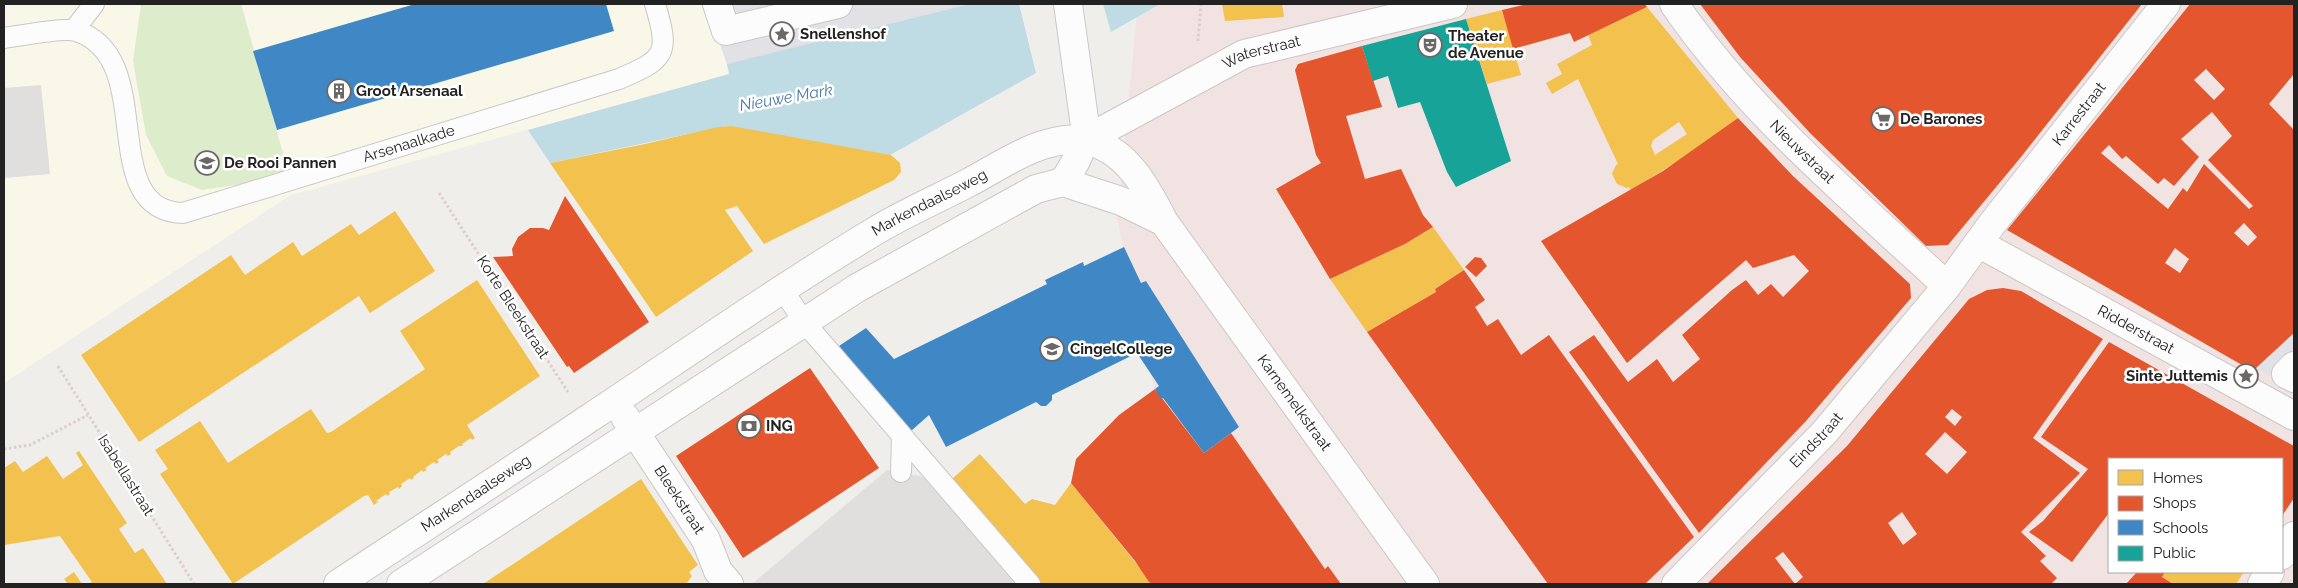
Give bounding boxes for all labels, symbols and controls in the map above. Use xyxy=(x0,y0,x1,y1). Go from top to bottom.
place icon: Snellenshof xyxy=(769,21,795,47)
place label: Snellenshof xyxy=(800,25,886,43)
place label: Theater de Avenue xyxy=(1448,27,1524,62)
street label: Waterstraat xyxy=(1219,32,1302,73)
theatre icon: Theater de Avenue xyxy=(1417,32,1443,58)
building icon: Groot Arsenaal xyxy=(326,78,352,104)
street label: Karrestraat xyxy=(2048,79,2110,149)
water label: Nieuwe Mark xyxy=(738,80,835,115)
place label: Groot Arsenaal xyxy=(356,82,463,100)
supermarket icon: De Barones xyxy=(1870,106,1896,132)
place label: De Barones xyxy=(1900,110,1982,128)
street label: Nieuwstraat xyxy=(1766,116,1838,187)
street label: Arsenaalkade xyxy=(361,121,457,166)
school or university icon: De Rooi Pannen xyxy=(194,150,220,176)
place label: De Rooi Pannen xyxy=(224,154,337,172)
street label: Markendaalseweg xyxy=(868,165,990,240)
street label: Korte Bleekstraat xyxy=(473,252,553,362)
street label: Ridderstraat xyxy=(2094,301,2177,358)
school or university icon: CingelCollege xyxy=(1039,336,1065,362)
place label: CingelCollege xyxy=(1070,340,1172,358)
street label: Karnemelkstraat xyxy=(1254,351,1335,454)
place icon: Sinte Juttemis xyxy=(2233,363,2259,389)
place label: Sinte Juttemis xyxy=(2126,367,2228,385)
street label: Eindstraat xyxy=(1786,409,1846,472)
bank icon: ING xyxy=(736,413,762,439)
place label: ING xyxy=(766,417,793,435)
street label: Isabellastraat xyxy=(94,431,158,519)
street label: Markendaalseweg xyxy=(418,451,534,536)
legend xyxy=(2108,458,2283,573)
street label: Bleekstraat xyxy=(650,462,709,537)
text: Homes xyxy=(2153,469,2203,487)
text: Shops xyxy=(2153,494,2196,512)
text: Schools xyxy=(2153,519,2208,537)
text: Public xyxy=(2153,544,2196,562)

